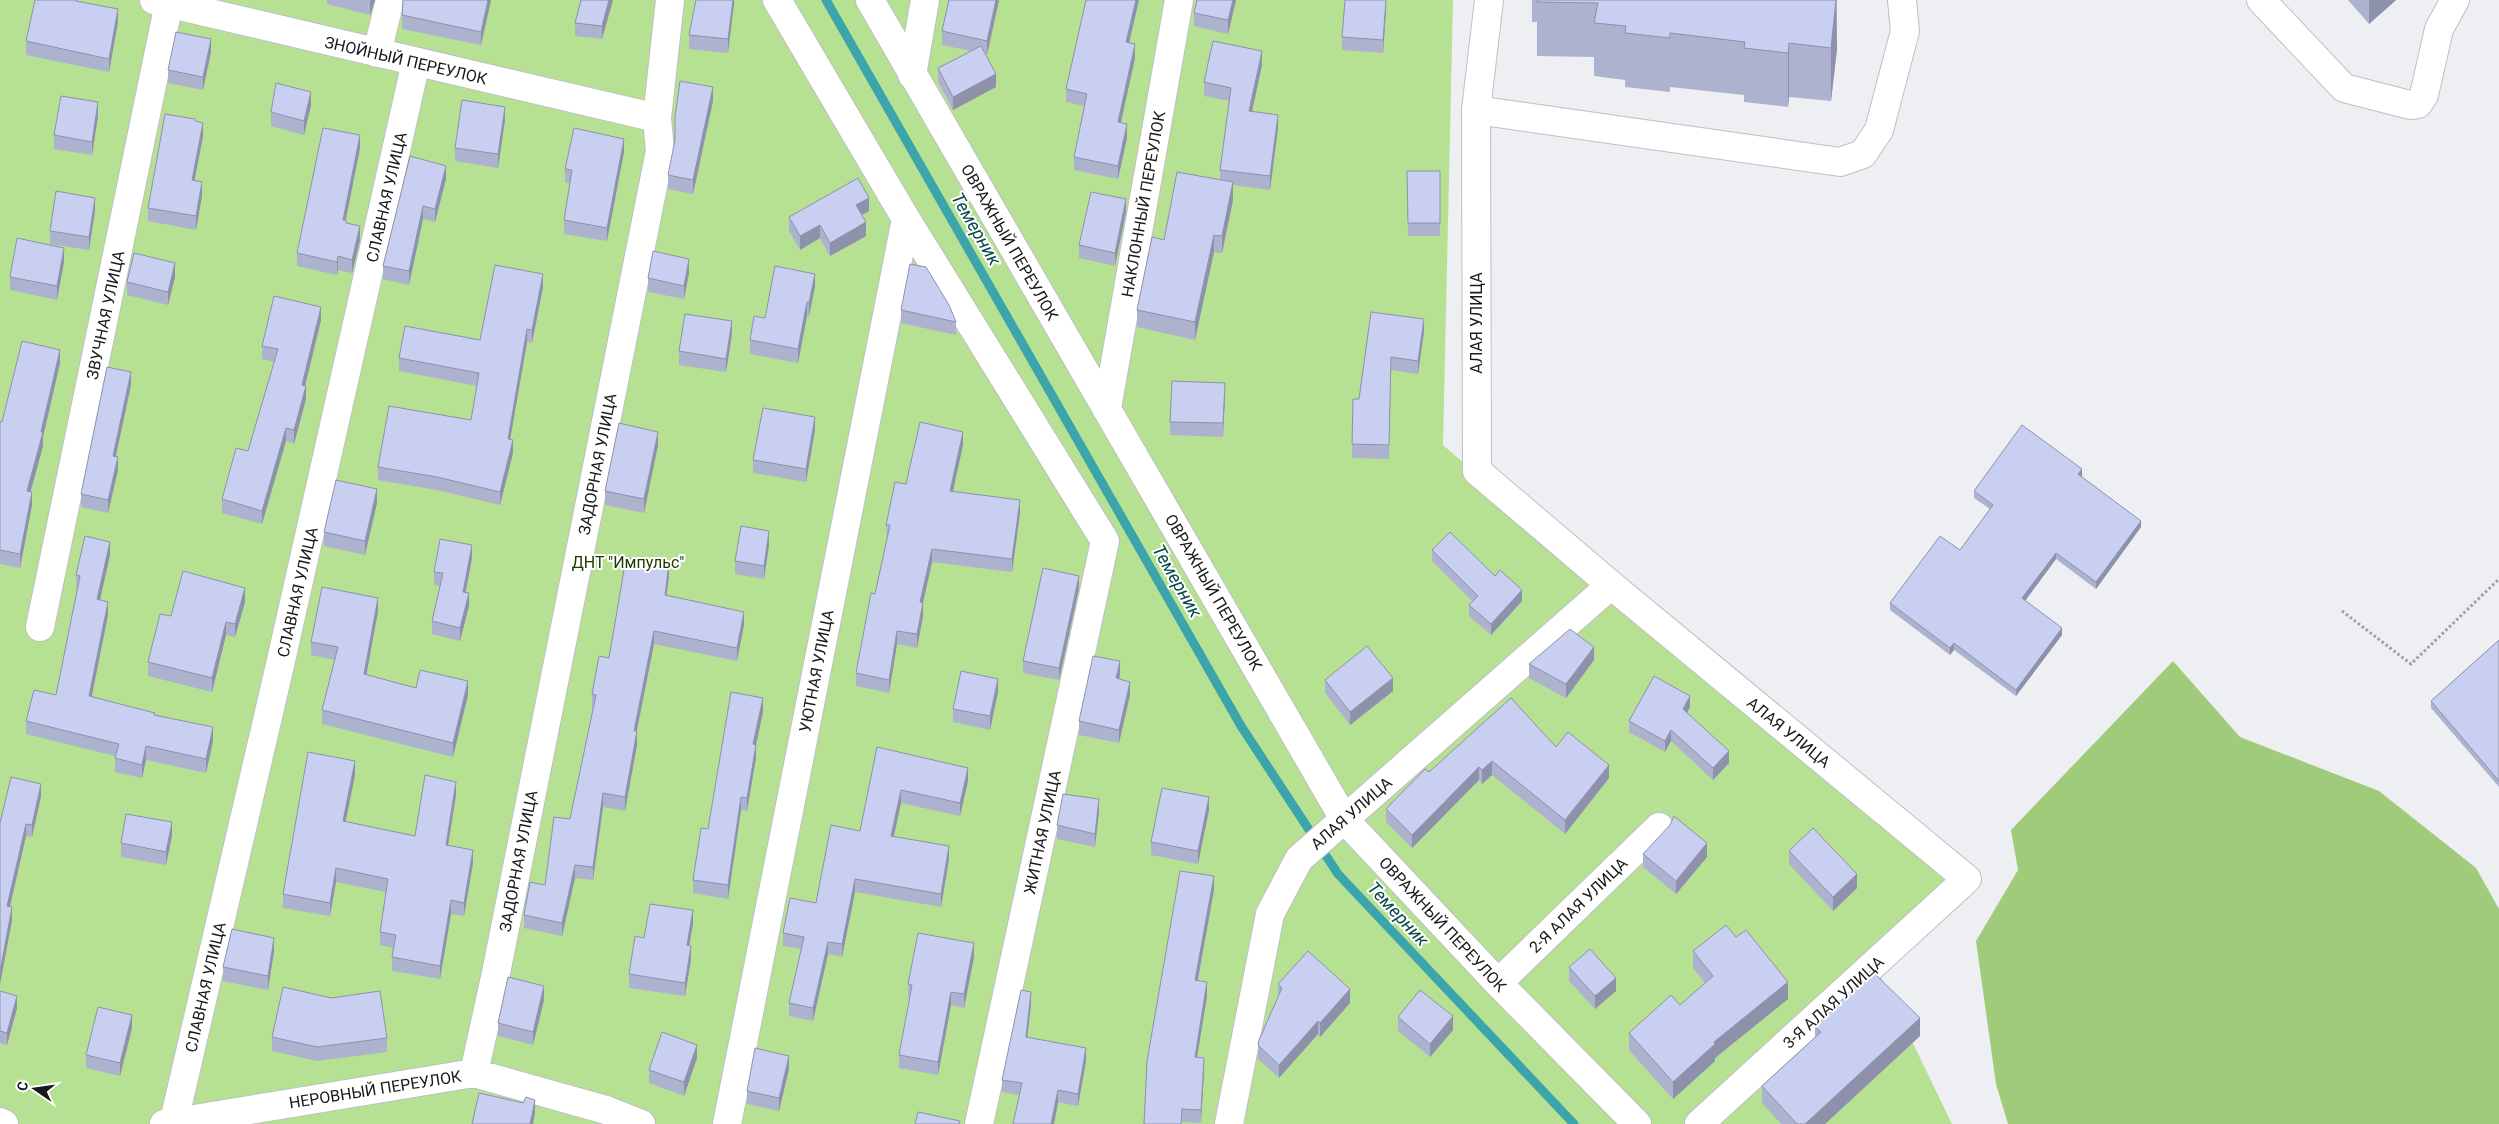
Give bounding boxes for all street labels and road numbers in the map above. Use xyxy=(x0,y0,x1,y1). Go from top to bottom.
street label: ЗНОЙНЫЙ ПЕРЕУЛОК xyxy=(323,33,490,89)
street label: НАКЛОННЫЙ ПЕРЕУЛОК xyxy=(1118,109,1169,299)
street label: СЛАВНАЯ УЛИЦА xyxy=(362,130,411,264)
street label: ОВРАЖНЫЙ ПЕРЕУЛОК xyxy=(957,161,1063,324)
street label: ЗВУЧНАЯ УЛИЦА xyxy=(83,248,129,381)
street label: АЛАЯ УЛИЦА xyxy=(1467,272,1486,374)
street label: ЗАДОРНАЯ УЛИЦА xyxy=(574,391,621,537)
street label: ОВРАЖНЫЙ ПЕРЕУЛОК xyxy=(1161,511,1267,674)
street label: СЛАВНАЯ УЛИЦА xyxy=(273,525,322,659)
street label: УЮТНАЯ УЛИЦА xyxy=(795,608,838,734)
street label: АЛАЯ УЛИЦА xyxy=(1743,693,1834,772)
street label: ЖИТНАЯ УЛИЦА xyxy=(1020,768,1065,896)
street label: АЛАЯ УЛИЦА xyxy=(1307,773,1396,854)
street label: ЗАДОРНАЯ УЛИЦА xyxy=(495,788,542,934)
street label: ОВРАЖНЫЙ ПЕРЕУЛОК xyxy=(1375,853,1511,996)
street label: 2-Я АЛАЯ УЛИЦА xyxy=(1525,853,1632,957)
street label: СЛАВНАЯ УЛИЦА xyxy=(181,920,230,1054)
street label: 3-Я АЛАЯ УЛИЦА xyxy=(1779,952,1888,1053)
street label: НЕРОВНЫЙ ПЕРЕУЛОК xyxy=(288,1066,463,1113)

